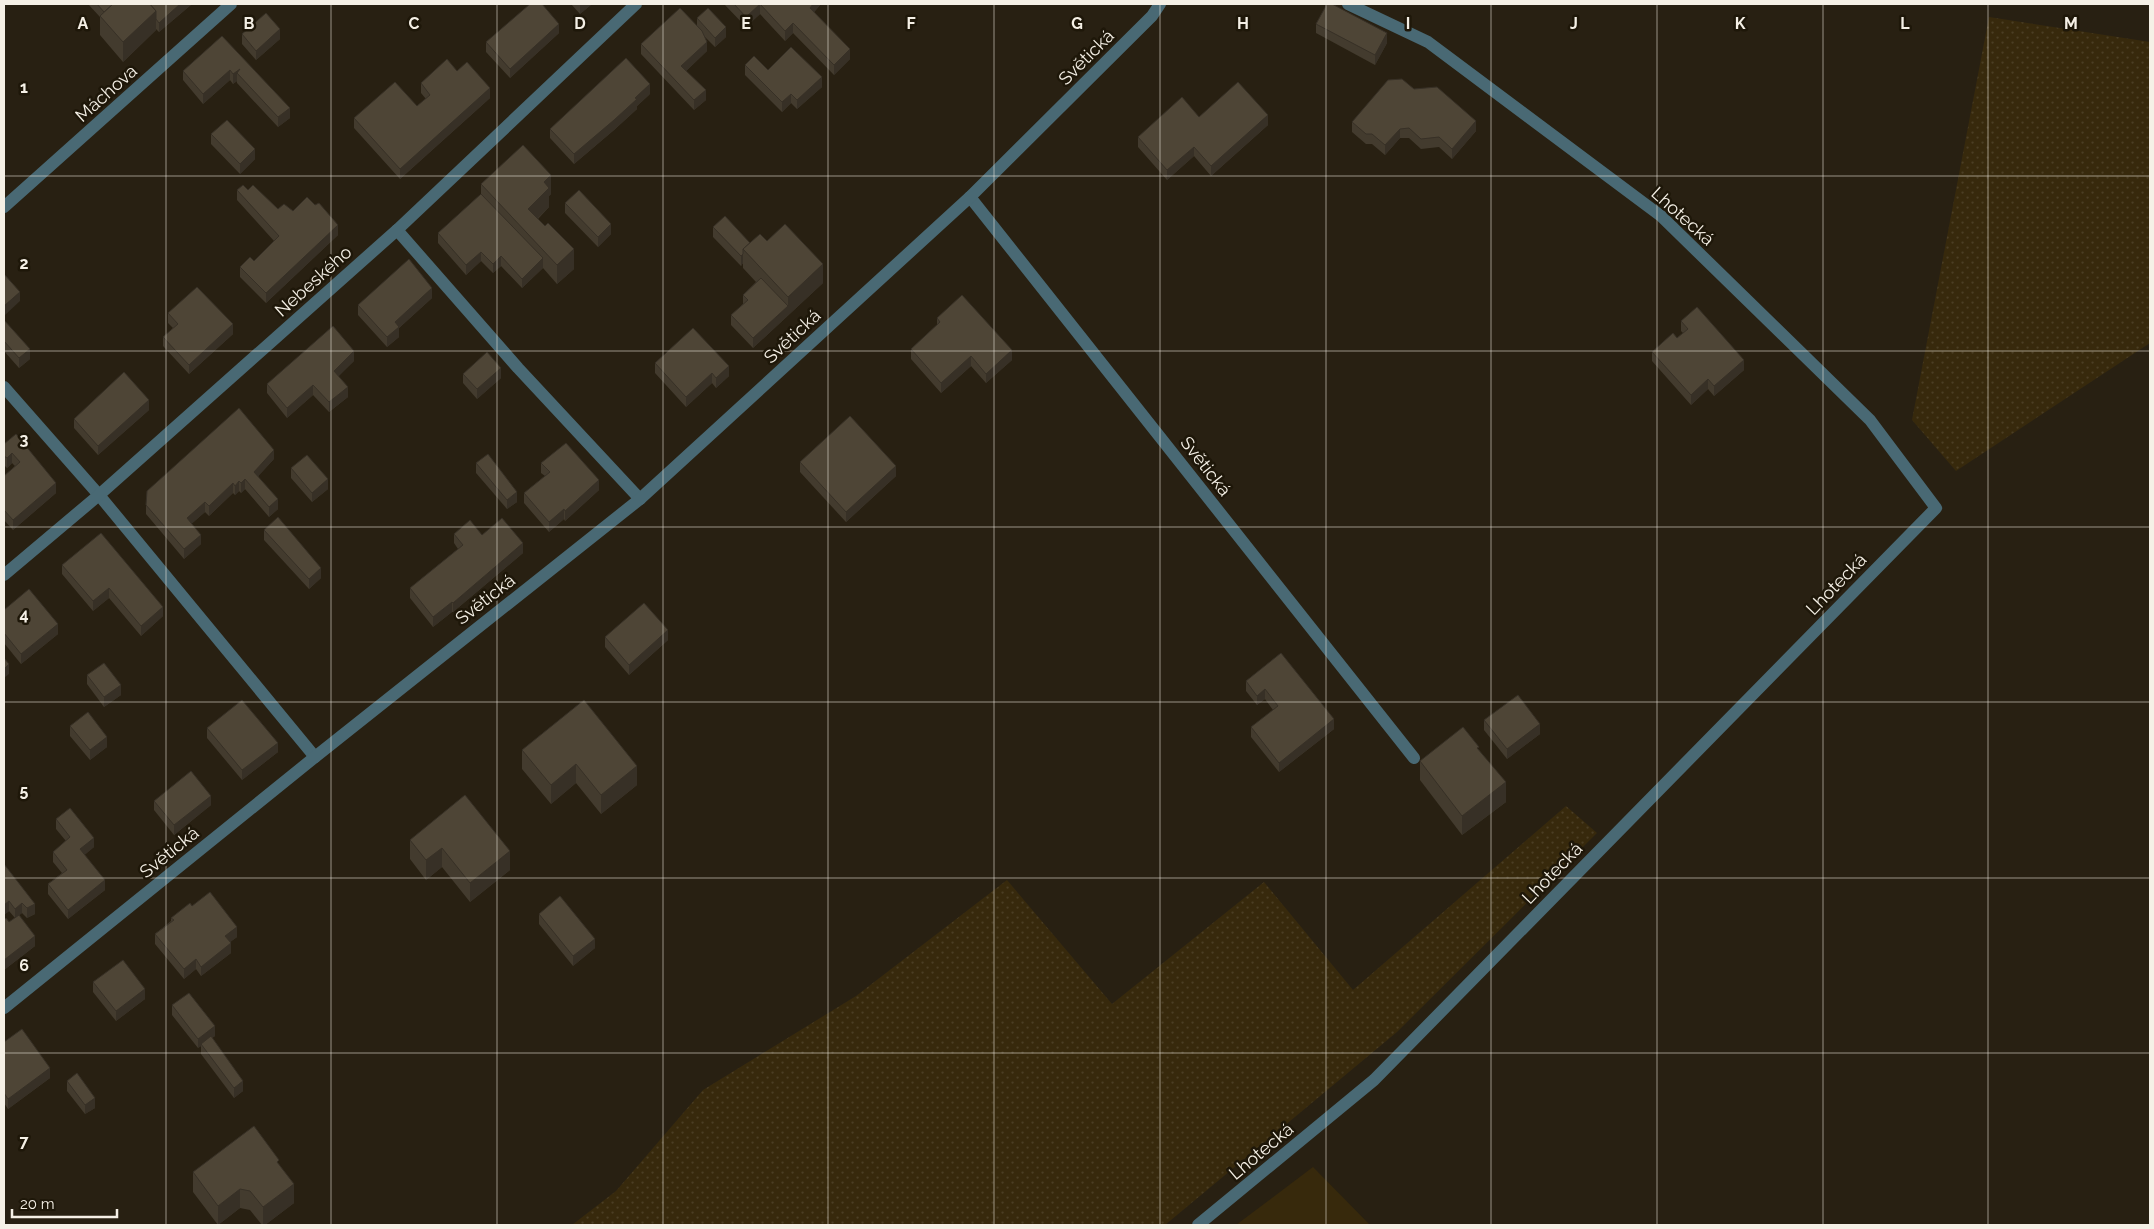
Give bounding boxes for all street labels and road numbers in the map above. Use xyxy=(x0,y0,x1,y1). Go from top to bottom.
street label: Světická xyxy=(1054,25,1118,89)
street label: Máchova xyxy=(71,60,141,126)
street label: Lhotecká xyxy=(1647,182,1719,250)
street label: Nebeského xyxy=(270,241,356,321)
street label: Světická xyxy=(759,305,825,367)
street label: Světická xyxy=(1176,432,1236,500)
street label: Lhotecká xyxy=(1802,549,1870,619)
street label: Světická xyxy=(451,569,519,629)
street label: Světická xyxy=(135,822,203,882)
street label: Lhotecká xyxy=(1518,838,1586,908)
street label: Lhotecká xyxy=(1225,1118,1297,1184)

